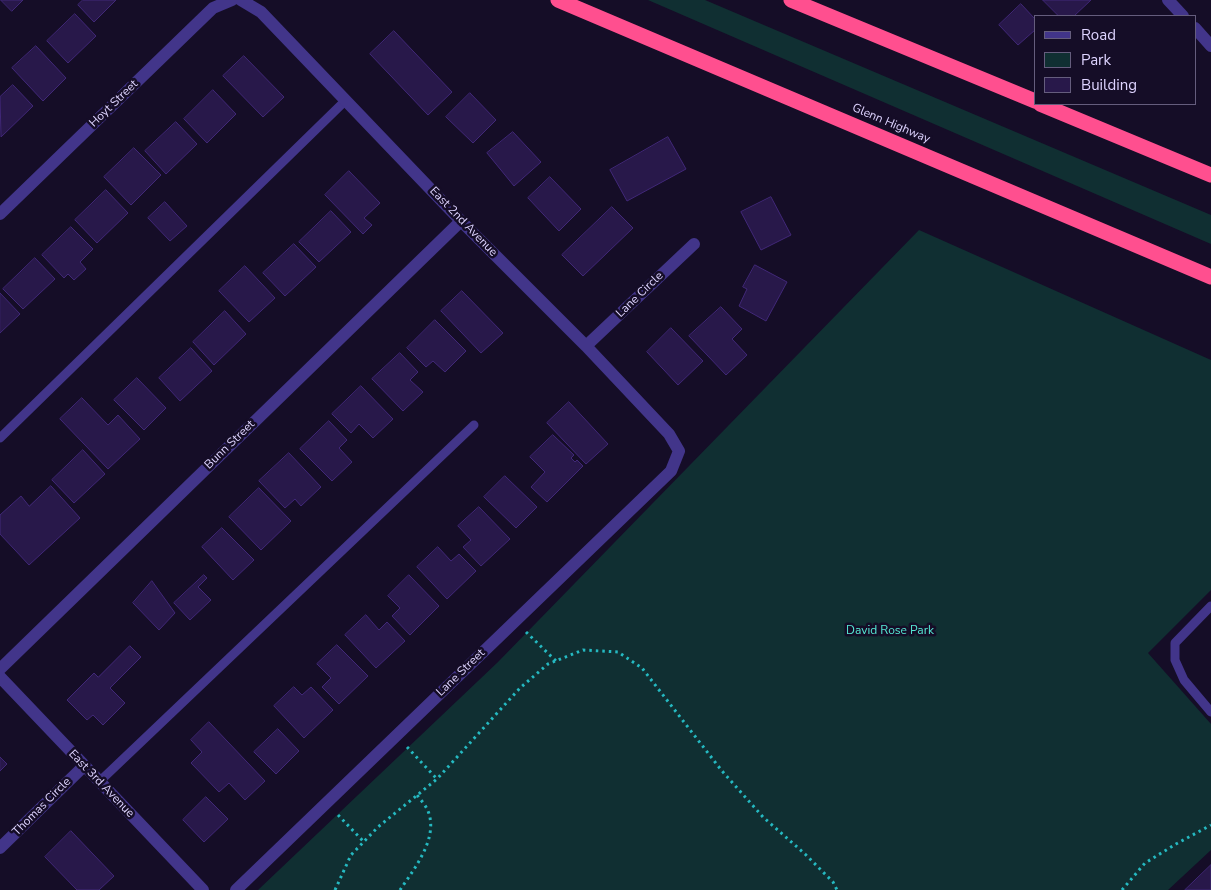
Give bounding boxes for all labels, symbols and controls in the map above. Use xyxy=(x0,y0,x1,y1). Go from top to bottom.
legend xyxy=(1034,15,1196,105)
text: Road xyxy=(1081,25,1116,45)
text: Park xyxy=(1081,50,1111,70)
text: Building xyxy=(1081,75,1137,95)
street label: Hoyt Street xyxy=(87,77,141,131)
street label: Glenn Highway xyxy=(850,101,932,147)
street label: East 2nd Avenue xyxy=(426,184,500,260)
street label: Lane Circle xyxy=(614,269,666,321)
street label: Bunn Street xyxy=(202,417,258,473)
park label: David Rose Park xyxy=(846,624,934,638)
street label: Lane Street xyxy=(434,646,488,700)
street label: East 3rd Avenue xyxy=(65,747,137,821)
street label: Thomas Circle xyxy=(10,775,74,839)

